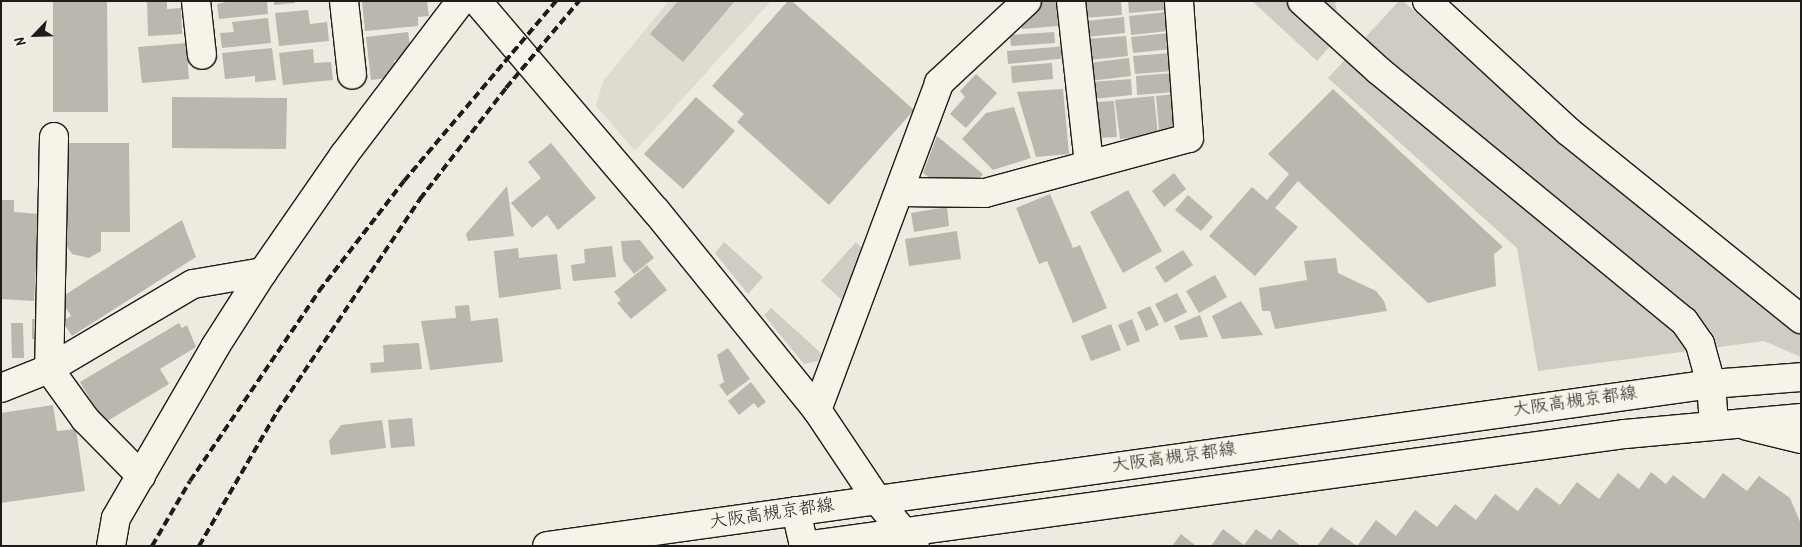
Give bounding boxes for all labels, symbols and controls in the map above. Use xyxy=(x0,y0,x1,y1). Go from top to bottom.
north arrow xyxy=(10,10,60,60)
text: N xyxy=(9,33,33,50)
street label: 大阪高槻京都線 xyxy=(1511,384,1639,422)
street label: 大阪高槻京都線 xyxy=(1110,440,1238,478)
street label: 大阪高槻京都線 xyxy=(708,496,836,534)

